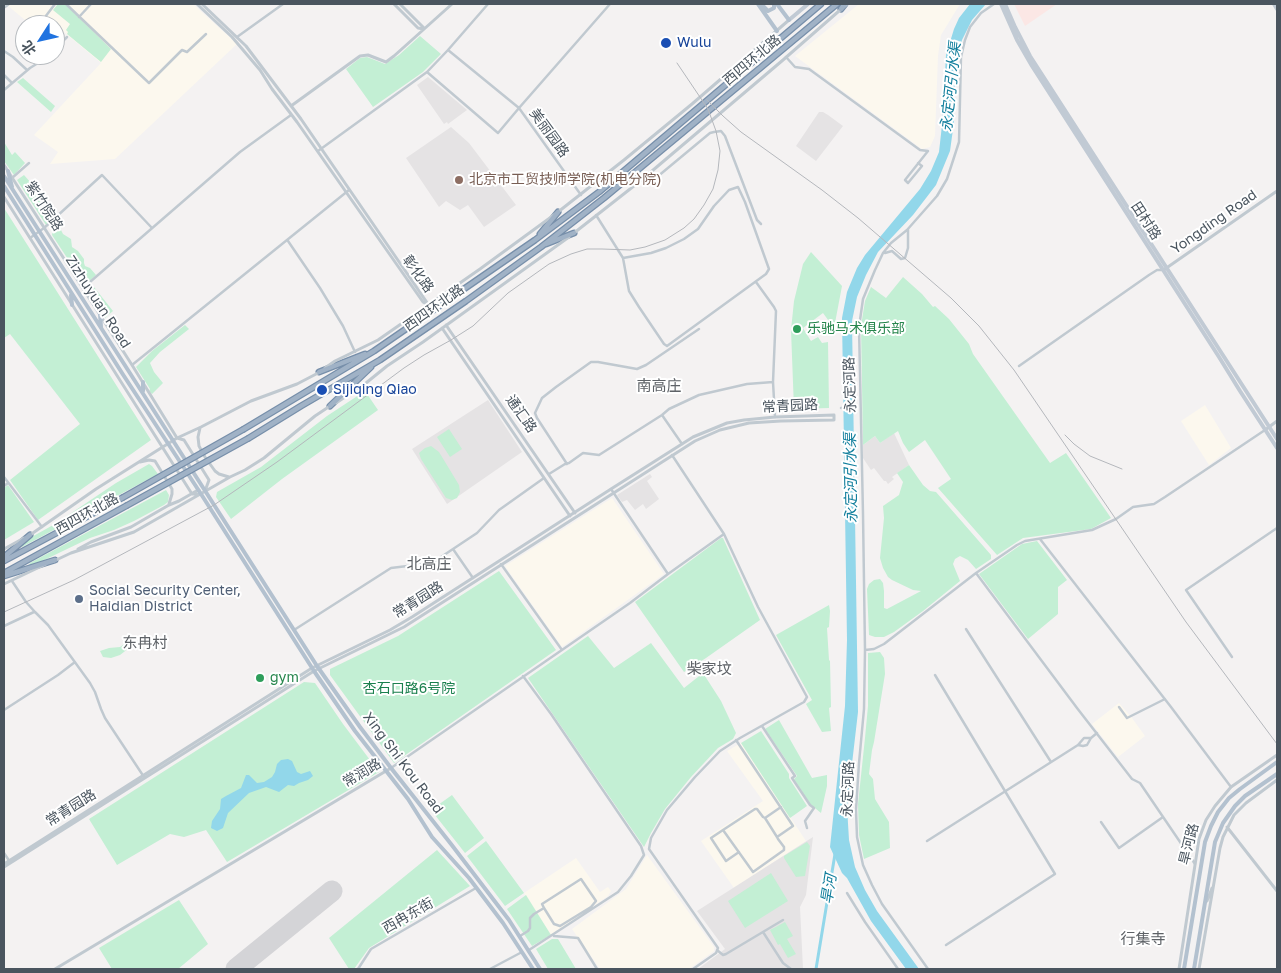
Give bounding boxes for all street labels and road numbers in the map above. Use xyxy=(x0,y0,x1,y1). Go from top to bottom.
street label: 西四环北路 xyxy=(720,31,784,89)
street label: 美丽园路 xyxy=(526,105,572,161)
street label: 紫竹院路 xyxy=(22,178,66,234)
street label: Yongding Road xyxy=(1168,186,1260,258)
street label: 田村路 xyxy=(1128,199,1164,243)
street label: 彰化路 xyxy=(399,252,437,296)
street label: Zizhuyuan Road xyxy=(62,253,134,351)
street label: 西四环北路 xyxy=(401,281,467,335)
street label: 永定河路 xyxy=(841,357,859,413)
street label: 通汇路 xyxy=(502,392,540,436)
street label: 常青园路 xyxy=(762,396,818,416)
street label: 西四环北路 xyxy=(52,490,122,538)
street label: 常青园路 xyxy=(390,578,446,622)
street label: Xing Shi Kou Road xyxy=(359,709,447,817)
street label: 常润路 xyxy=(340,755,384,791)
street label: 永定河路 xyxy=(839,761,857,817)
street label: 常青园路 xyxy=(43,786,99,830)
street label: 旱河路 xyxy=(1176,822,1202,866)
street label: 西冉东街 xyxy=(380,895,436,937)

